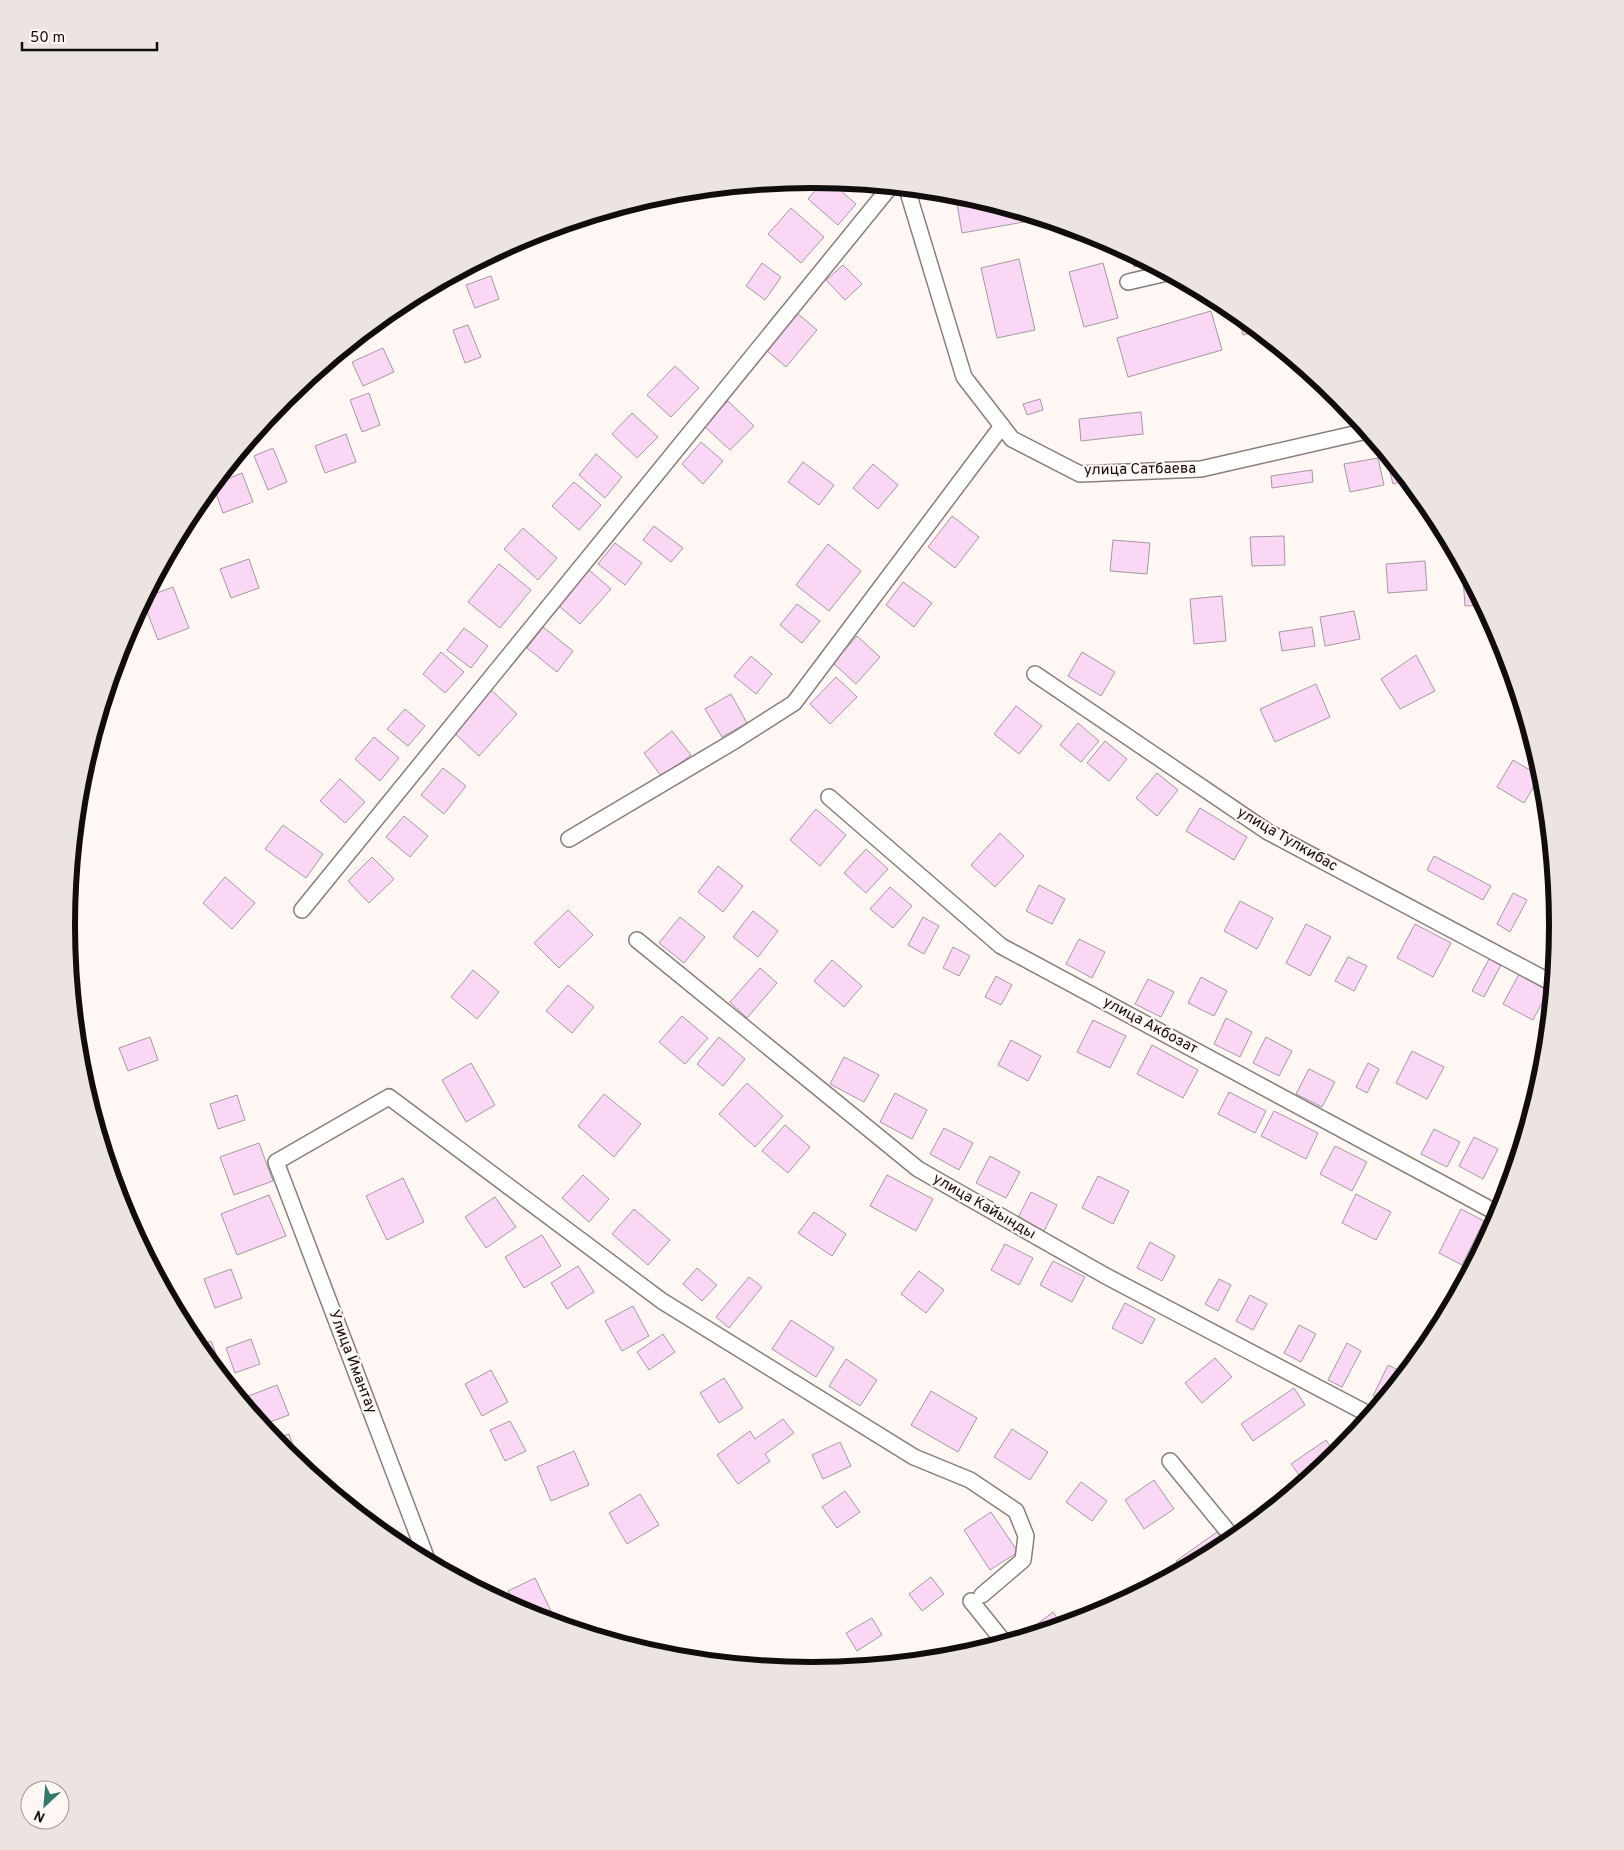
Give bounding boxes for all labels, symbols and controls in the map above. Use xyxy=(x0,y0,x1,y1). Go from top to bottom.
scale bar xyxy=(22,20,158,52)
text: 50 m xyxy=(30,29,65,48)
street label: улица Сатбаева xyxy=(1084,460,1196,480)
street label: улица Тулкибас xyxy=(1233,804,1341,876)
street label: улица Акбозат xyxy=(1099,993,1201,1059)
street label: улица Кайынды xyxy=(929,1170,1039,1244)
street label: Улица Имантау xyxy=(324,1308,380,1416)
north arrow xyxy=(20,1780,70,1830)
text: N xyxy=(32,1805,48,1825)

